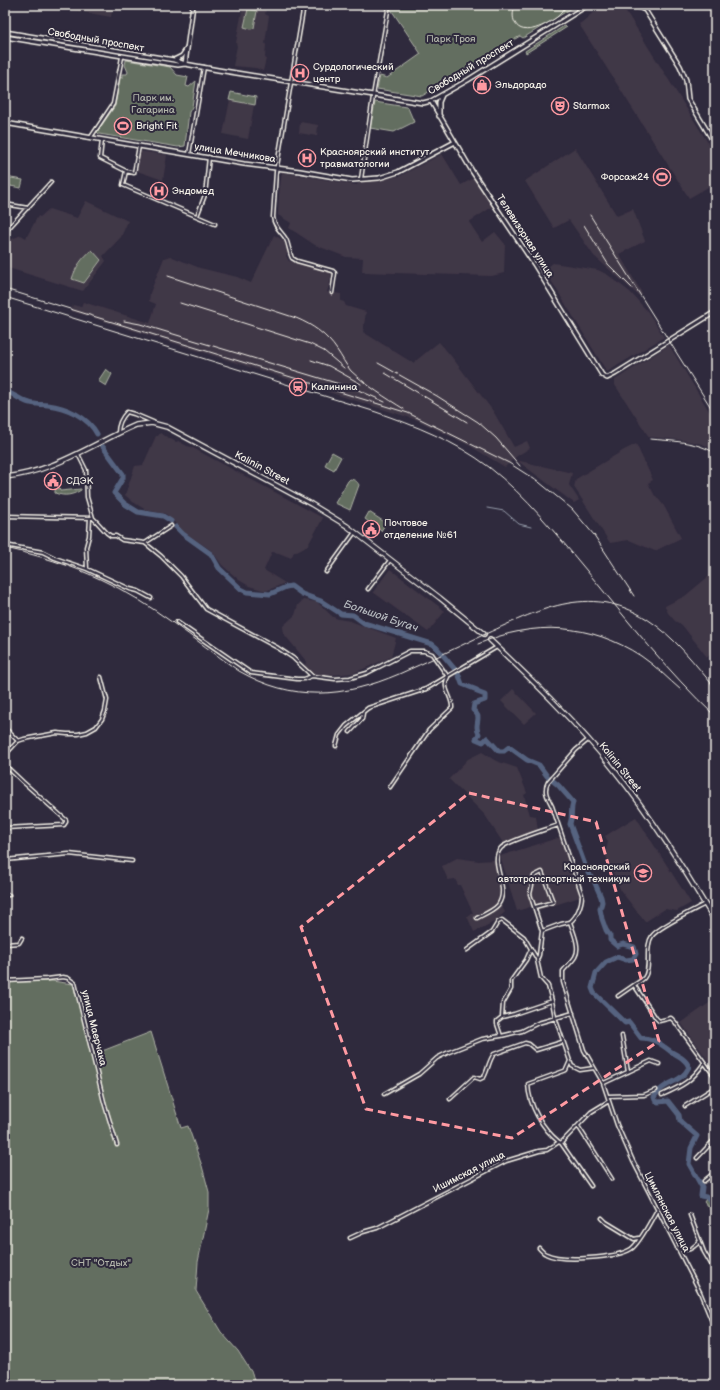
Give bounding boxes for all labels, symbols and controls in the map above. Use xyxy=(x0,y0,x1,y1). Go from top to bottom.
street label: Свободный проспект xyxy=(47,26,146,54)
park label: Парк Троя xyxy=(426,33,476,45)
street label: Свободный проспект xyxy=(426,36,516,97)
place label: Сурдологический центр xyxy=(313,61,394,85)
hospital icon: Сурдологический центр xyxy=(290,63,310,83)
shop icon: Эльдорадо xyxy=(472,75,492,95)
place label: Эльдорадо xyxy=(495,79,547,91)
park label: Парк им. Гагарина xyxy=(131,92,175,116)
theatre icon: Starmax xyxy=(550,96,570,116)
place label: Starmax xyxy=(573,100,610,112)
sports icon: Bright Fit xyxy=(113,116,133,136)
place label: Bright Fit xyxy=(136,120,177,132)
street label: улица Мечникова xyxy=(193,141,277,165)
place label: Красноярский институт травматологии xyxy=(320,146,430,170)
hospital icon: Красноярский институт травматологии xyxy=(297,148,317,168)
sports icon: Форсаж24 xyxy=(652,167,672,187)
place label: Форсаж24 xyxy=(601,171,649,183)
hospital icon: Эндомед xyxy=(149,181,169,201)
place label: Эндомед xyxy=(172,185,214,197)
street label: Телевизорная улица xyxy=(494,192,556,280)
station icon: Калинина xyxy=(288,377,308,397)
place label: Калинина xyxy=(311,381,358,393)
street label: Kalinin Street xyxy=(233,449,291,487)
public building icon: СДЭК xyxy=(43,471,63,491)
place label: СДЭК xyxy=(66,475,94,487)
place label: Почтовое отделение №61 xyxy=(384,517,457,541)
public building icon: Почтовое отделение №61 xyxy=(361,519,381,539)
water label: Большой Бугач xyxy=(342,597,420,635)
street label: Kalinin Street xyxy=(596,740,644,794)
place label: Красноярский автотранспортный техникум xyxy=(498,861,630,885)
school or university icon: Красноярский автотранспортный техникум xyxy=(633,863,653,883)
street label: улица Маерчака xyxy=(79,989,109,1067)
street label: Ишимская улица xyxy=(431,1149,507,1195)
street label: Цимлянская улица xyxy=(642,1170,692,1254)
park label: СНТ "Отдых" xyxy=(71,1257,131,1269)

